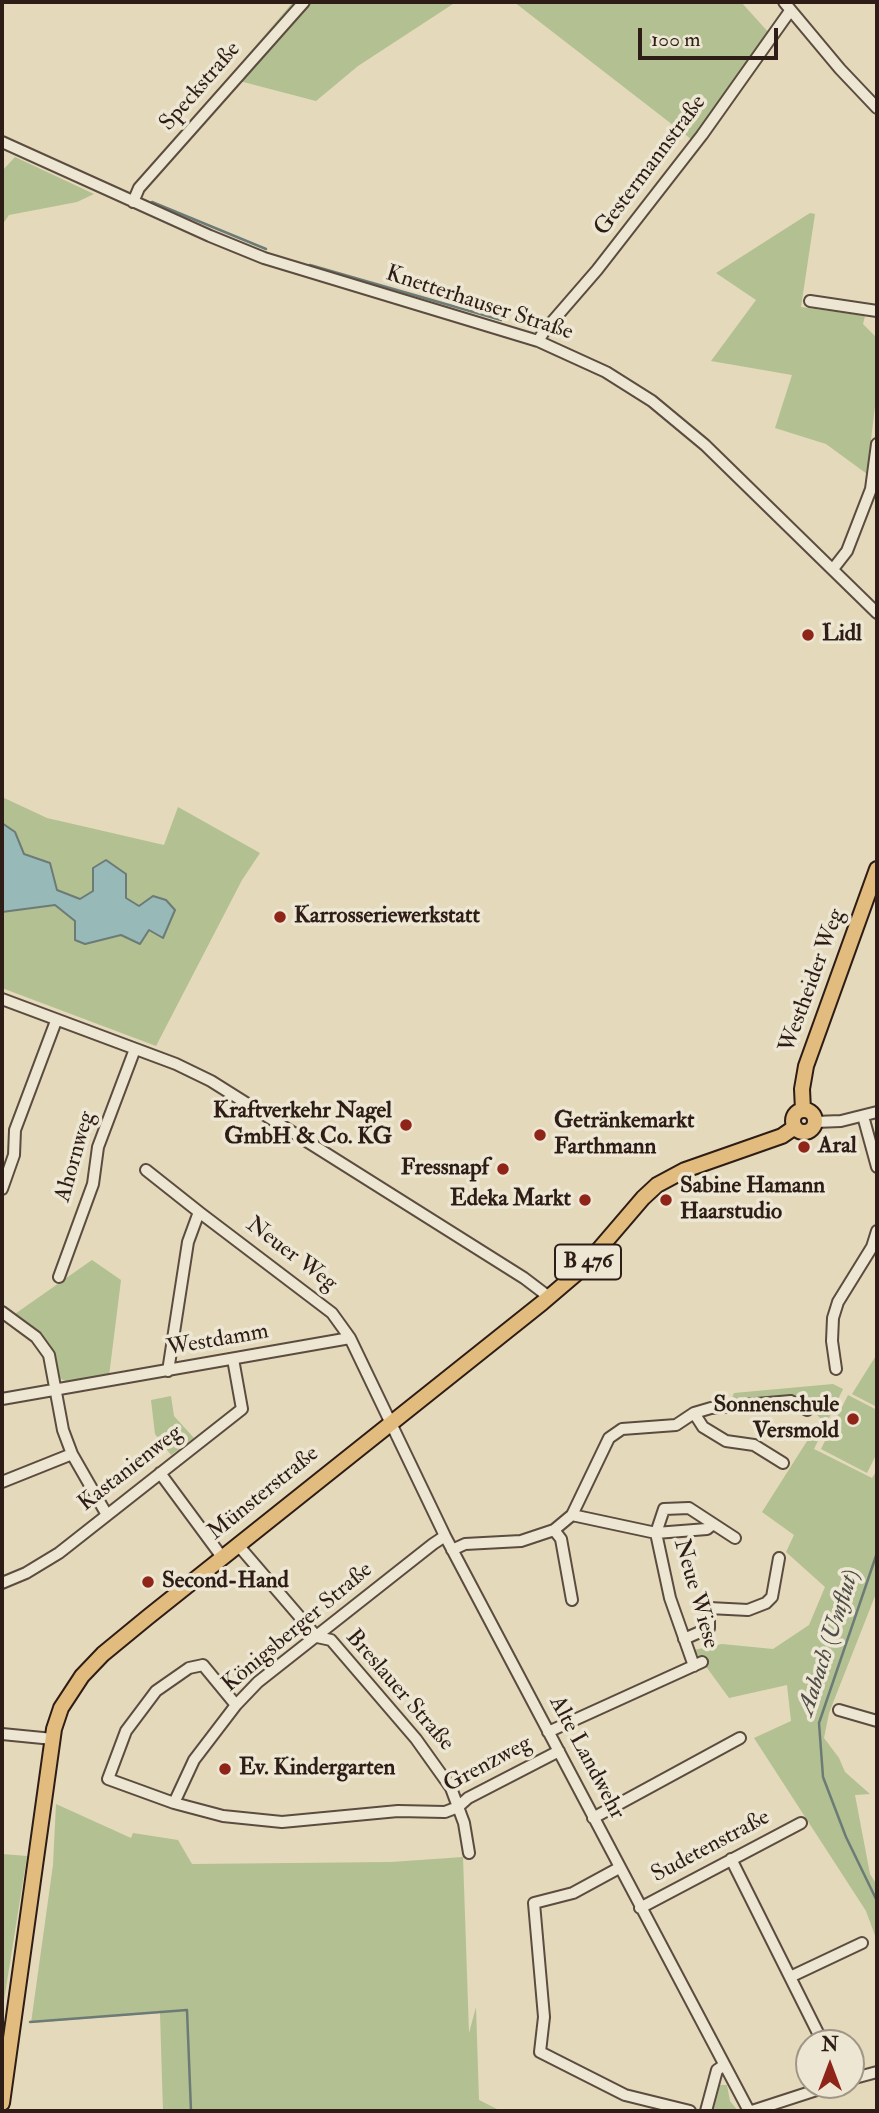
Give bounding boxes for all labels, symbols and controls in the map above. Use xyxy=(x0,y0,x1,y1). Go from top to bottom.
scale bar xyxy=(641,14,781,58)
text: 100 m xyxy=(651,26,701,53)
street label: Speckstraße xyxy=(155,37,247,137)
street label: Gestermannstraße xyxy=(589,90,713,242)
street label: Knetterhauser Straße xyxy=(382,261,576,347)
place label: Lidl xyxy=(822,621,862,649)
marker: Lidl xyxy=(800,627,816,643)
place label: Karrosseriewerkstatt xyxy=(294,903,480,931)
street label: Westheider Weg xyxy=(774,906,852,1056)
marker: Karrosseriewerkstatt xyxy=(272,909,288,925)
place label: Kraftverkehr Nagel GmbH & Co. KG xyxy=(213,1098,392,1152)
place label: Getränkemarkt Farthmann xyxy=(554,1108,695,1162)
street label: Ahornweg xyxy=(50,1109,102,1205)
marker: Kraftverkehr Nagel GmbH & Co. KG xyxy=(398,1117,414,1133)
marker: Getränkemarkt Farthmann xyxy=(532,1127,548,1143)
place label: Aral xyxy=(818,1133,857,1161)
marker: Aral xyxy=(796,1139,812,1155)
place label: Fressnapf xyxy=(401,1155,489,1183)
marker: Fressnapf xyxy=(495,1161,511,1177)
place label: Sabine Hamann Haarstudio xyxy=(680,1173,825,1227)
place label: Edeka Markt xyxy=(450,1186,571,1214)
marker: Edeka Markt xyxy=(577,1192,593,1208)
marker: Sabine Hamann Haarstudio xyxy=(658,1192,674,1208)
street label: Neuer Weg xyxy=(240,1212,342,1298)
road number: B 476 xyxy=(555,1244,621,1280)
street label: Westdamm xyxy=(165,1318,271,1364)
place label: Sonnenschule Versmold xyxy=(714,1392,839,1446)
marker: Sonnenschule Versmold xyxy=(845,1411,861,1427)
street label: Kastanienweg xyxy=(74,1420,188,1518)
street label: Münsterstraße xyxy=(203,1441,325,1547)
street label: Neue Wiese xyxy=(666,1536,724,1652)
street label: Königsberger Straße xyxy=(217,1557,379,1699)
water label: Aabach (Umflut) xyxy=(793,1567,867,1719)
place label: Second-Hand xyxy=(162,1568,289,1596)
marker: Second-Hand xyxy=(140,1574,156,1590)
street label: Breslauer Straße xyxy=(339,1625,459,1757)
street label: Alte Landwehr xyxy=(542,1692,630,1824)
street label: Grenzweg xyxy=(439,1730,537,1800)
place label: Ev. Kindergarten xyxy=(239,1755,395,1783)
marker: Ev. Kindergarten xyxy=(217,1761,233,1777)
street label: Sudetenstraße xyxy=(647,1804,775,1890)
north arrow xyxy=(795,2029,865,2099)
text: N xyxy=(821,2033,839,2057)

